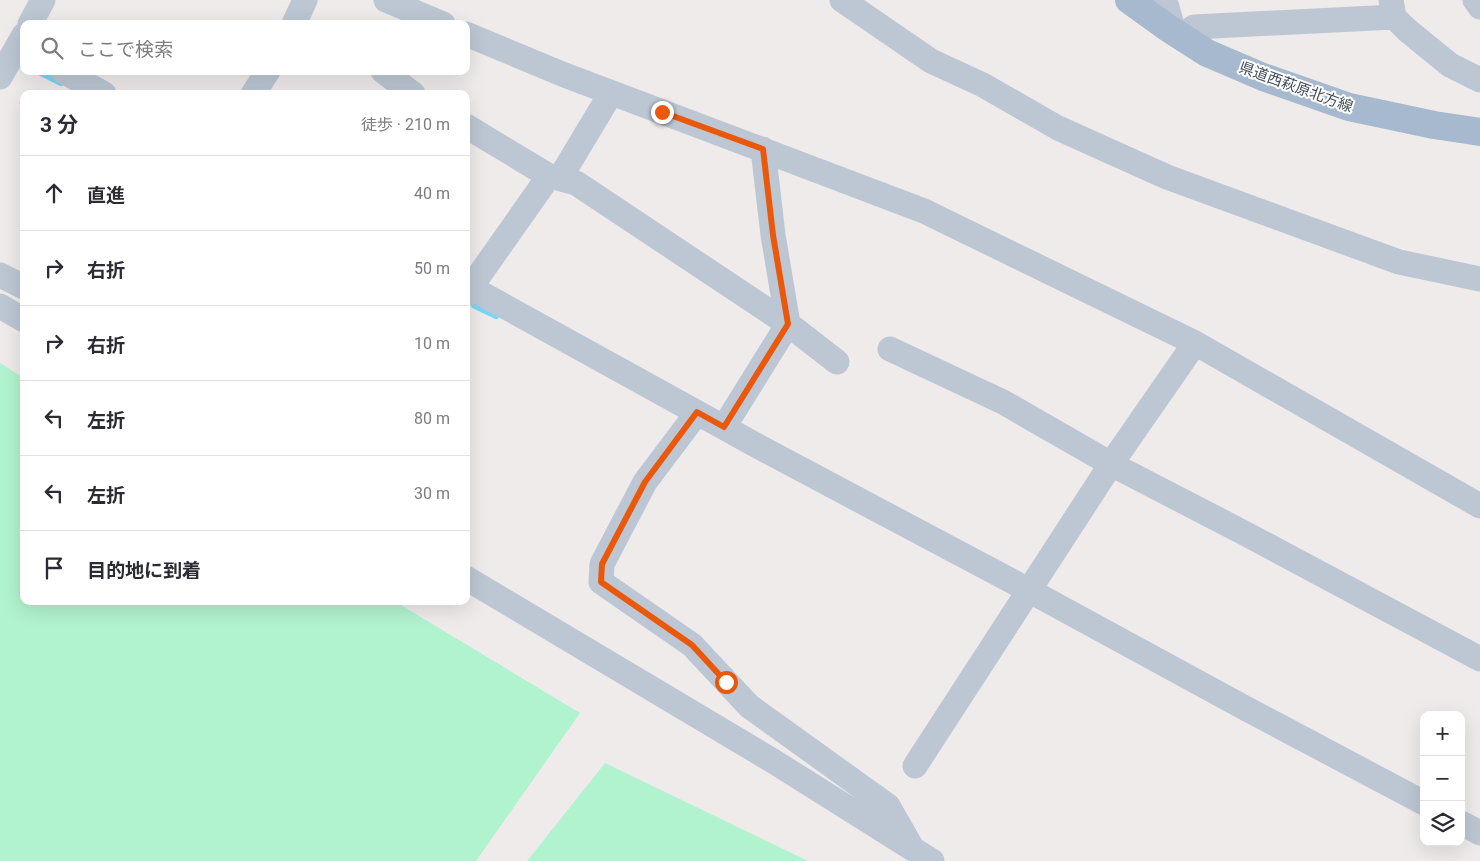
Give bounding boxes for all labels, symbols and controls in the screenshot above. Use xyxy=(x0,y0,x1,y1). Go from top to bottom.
search box xyxy=(20,20,470,75)
icon: search xyxy=(38,34,66,62)
text: ここで検索 xyxy=(78,38,173,61)
street label: 県道西萩原北方線 xyxy=(1237,58,1355,116)
route end xyxy=(651,101,674,124)
text: 3 分 xyxy=(40,113,78,137)
text: 徒歩 · 210 m xyxy=(361,115,450,134)
icon: ahead xyxy=(40,179,68,207)
text: 直進 xyxy=(87,184,125,207)
text: 40 m xyxy=(414,184,450,203)
icon: right xyxy=(40,254,68,282)
text: 右折 xyxy=(87,259,125,282)
text: 50 m xyxy=(414,259,450,278)
icon: right xyxy=(40,329,68,357)
text: 右折 xyxy=(87,334,125,357)
text: 10 m xyxy=(414,334,450,353)
icon: left xyxy=(40,404,68,432)
text: 左折 xyxy=(87,409,125,432)
text: 80 m xyxy=(414,409,450,428)
icon: left xyxy=(40,479,68,507)
text: 左折 xyxy=(87,484,125,507)
text: 30 m xyxy=(414,484,450,503)
icon: arrive xyxy=(40,554,68,582)
text: 目的地に到着 xyxy=(87,559,201,582)
route start xyxy=(715,671,738,694)
map controls xyxy=(1420,711,1465,846)
button: + xyxy=(1420,711,1465,756)
button: − xyxy=(1420,756,1465,801)
button: layers xyxy=(1420,801,1465,846)

